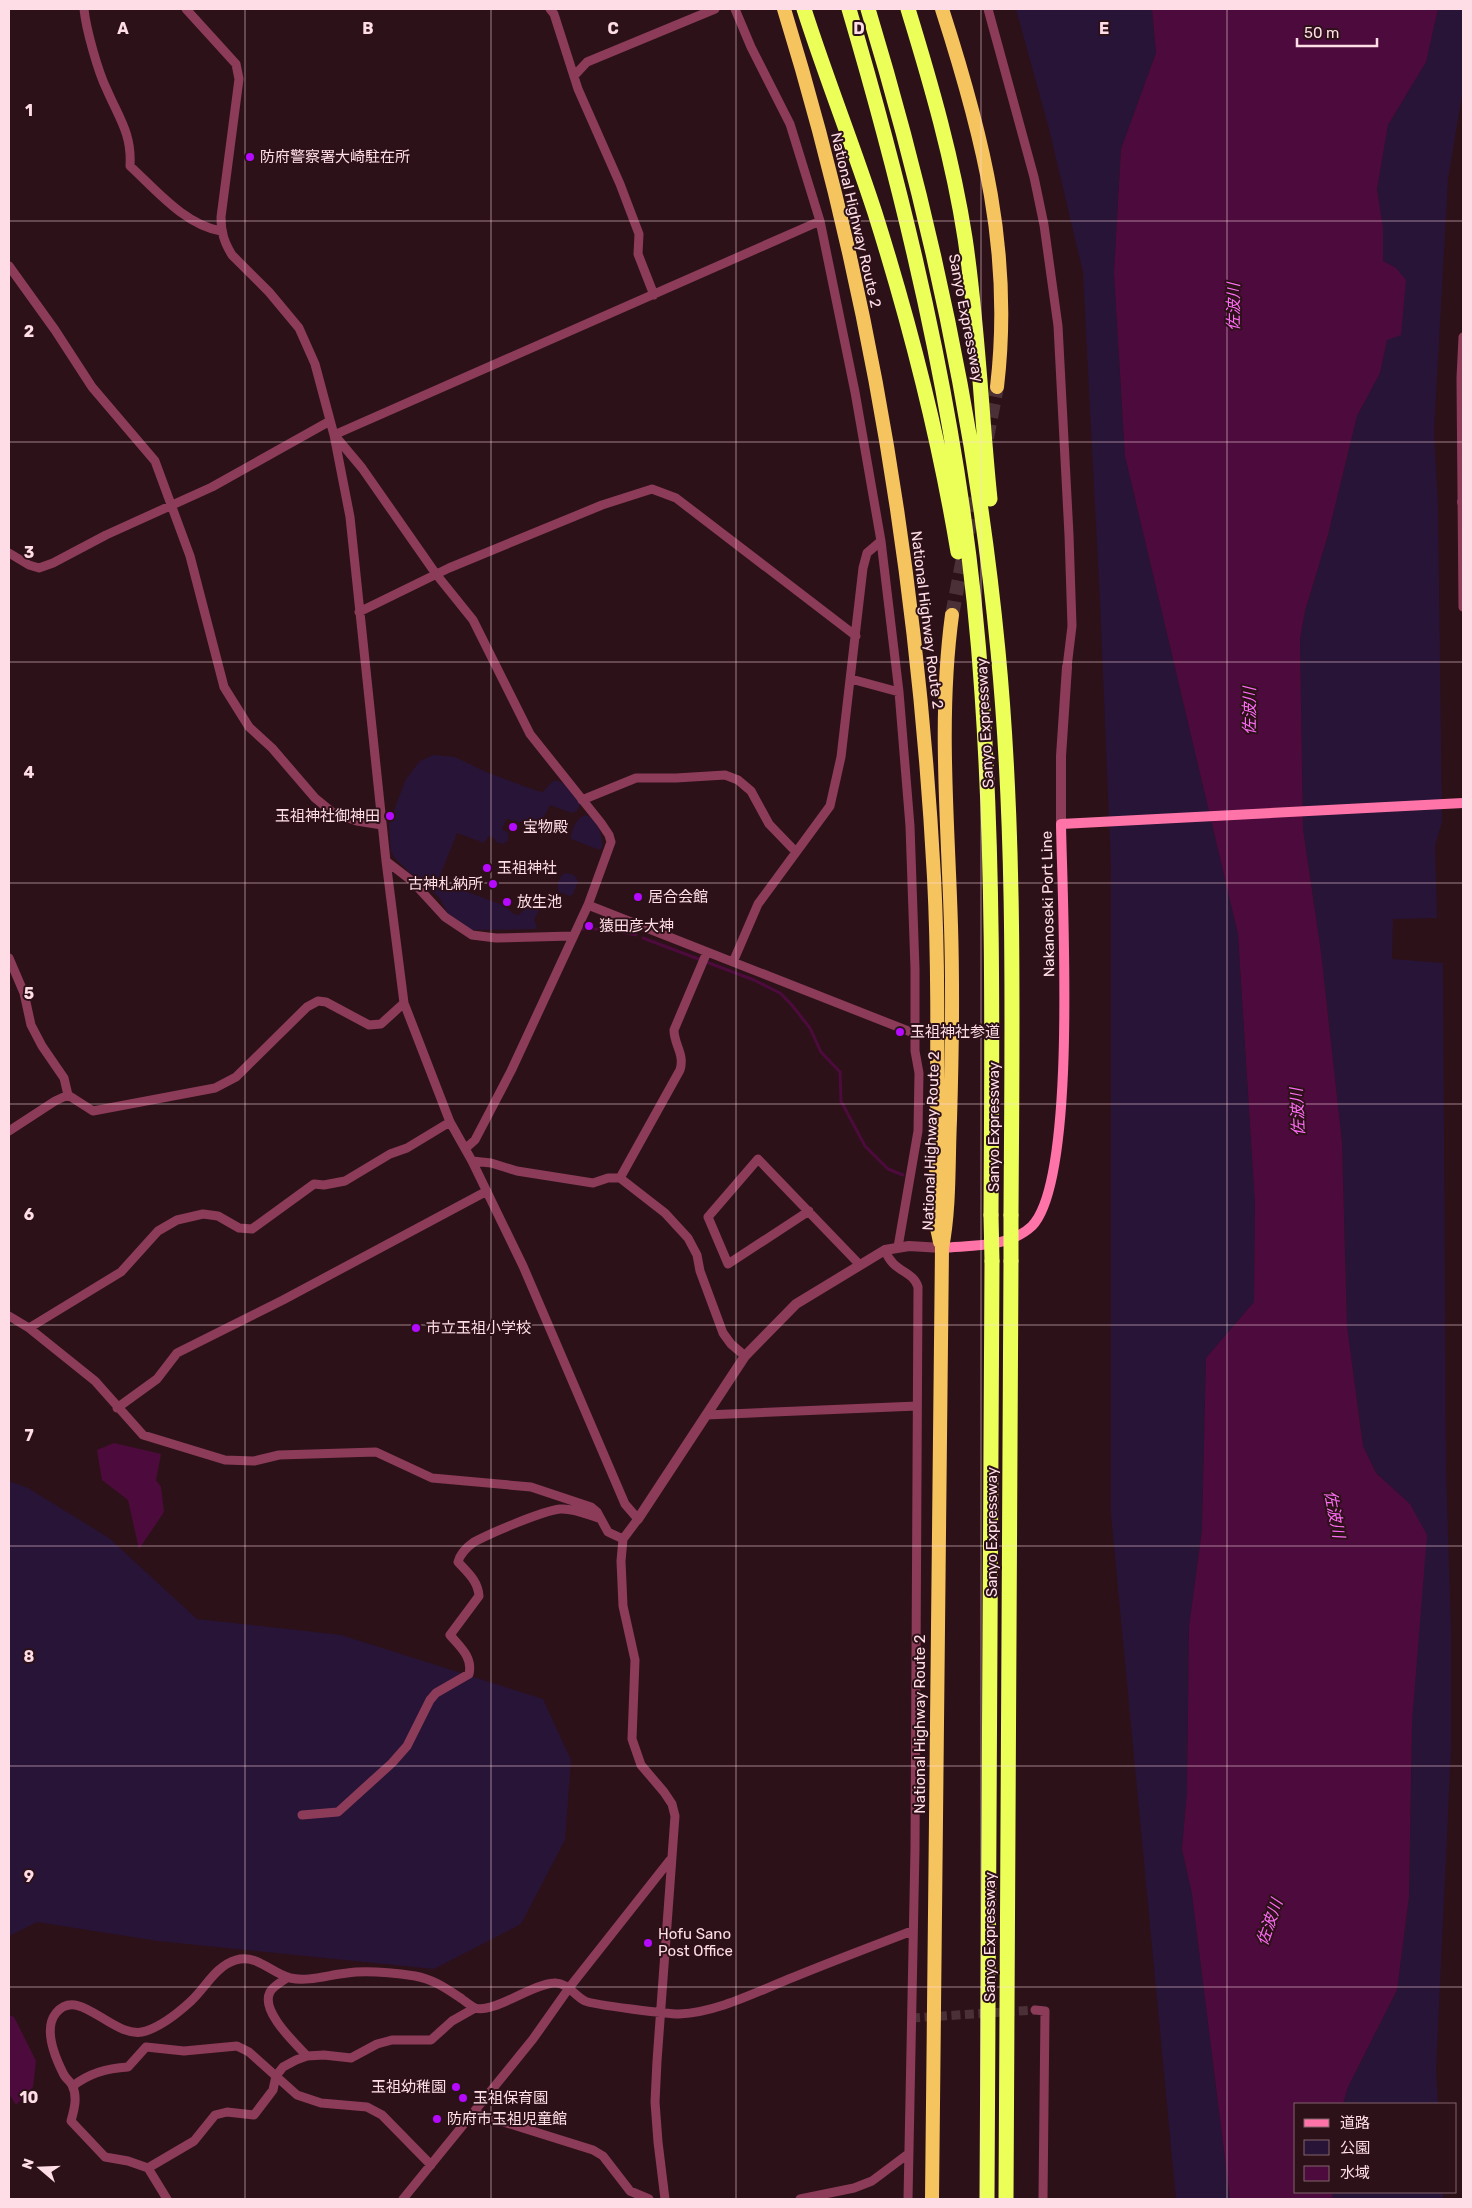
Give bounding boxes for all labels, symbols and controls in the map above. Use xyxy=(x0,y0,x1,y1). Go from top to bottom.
scale bar xyxy=(1297,15,1377,47)
text: A xyxy=(117,19,129,38)
text: B xyxy=(362,19,374,38)
text: C xyxy=(607,19,619,38)
text: D xyxy=(853,19,865,38)
text: E xyxy=(1099,19,1109,38)
text: 50 m xyxy=(1304,24,1339,42)
text: 1 xyxy=(25,101,33,120)
street label: National Highway Route 2 xyxy=(827,131,885,310)
place label: 防府警察署大崎駐在所 xyxy=(260,148,410,166)
marker: 防府警察署大崎駐在所 xyxy=(244,151,256,163)
street label: Sanyo Expressway xyxy=(945,252,987,384)
water label: 佐波川 xyxy=(1224,281,1243,331)
text: 2 xyxy=(24,322,34,341)
street label: National Highway Route 2 xyxy=(907,530,947,710)
text: 3 xyxy=(24,543,34,562)
street label: Sanyo Expressway xyxy=(973,658,997,788)
water label: 佐波川 xyxy=(1240,685,1259,735)
text: 4 xyxy=(24,763,35,782)
place label: 玉祖神社御神田 xyxy=(275,807,380,825)
marker: 玉祖神社御神田 xyxy=(384,810,396,822)
place label: 宝物殿 xyxy=(523,818,568,836)
marker: 宝物殿 xyxy=(507,821,519,833)
street label: Nakanoseki Port Line xyxy=(1038,831,1058,977)
place label: 玉祖神社 xyxy=(497,859,557,877)
marker: 玉祖神社 xyxy=(481,862,493,874)
place label: 古神札納所 xyxy=(408,875,483,893)
marker: 古神札納所 xyxy=(487,878,499,890)
place label: 居合会館 xyxy=(648,888,708,906)
marker: 居合会館 xyxy=(632,891,644,903)
place label: 放生池 xyxy=(517,893,562,911)
marker: 放生池 xyxy=(501,896,513,908)
place label: 猿田彦大神 xyxy=(599,917,674,935)
marker: 猿田彦大神 xyxy=(583,920,595,932)
text: 5 xyxy=(24,984,34,1003)
place label: 玉祖神社参道 xyxy=(910,1023,1000,1041)
marker: 玉祖神社参道 xyxy=(894,1026,906,1038)
street label: National Highway Route 2 xyxy=(919,1051,943,1231)
street label: Sanyo Expressway xyxy=(985,1062,1003,1192)
water label: 佐波川 xyxy=(1287,1086,1308,1136)
text: 6 xyxy=(24,1205,34,1224)
place label: 市立玉祖小学校 xyxy=(426,1319,531,1337)
marker: 市立玉祖小学校 xyxy=(410,1322,422,1334)
text: 7 xyxy=(24,1426,34,1445)
street label: Sanyo Expressway xyxy=(983,1467,1001,1597)
water label: 佐波川 xyxy=(1321,1489,1349,1541)
street label: National Highway Route 2 xyxy=(911,1634,929,1814)
text: 8 xyxy=(24,1647,35,1666)
text: 9 xyxy=(24,1867,34,1886)
street label: Sanyo Expressway xyxy=(981,1872,999,2002)
water label: 佐波川 xyxy=(1253,1894,1287,1948)
place label: Hofu Sano Post Office xyxy=(658,1925,733,1960)
marker: Hofu Sano Post Office xyxy=(642,1937,654,1949)
place label: 玉祖幼稚園 xyxy=(371,2078,446,2096)
marker: 玉祖幼稚園 xyxy=(450,2081,462,2093)
text: 10 xyxy=(20,2088,39,2107)
place label: 玉祖保育園 xyxy=(473,2089,548,2107)
marker: 玉祖保育園 xyxy=(457,2092,469,2104)
legend xyxy=(1294,2103,1457,2193)
place label: 防府市玉祖児童館 xyxy=(447,2110,567,2128)
marker: 防府市玉祖児童館 xyxy=(431,2113,443,2125)
text: 道路 xyxy=(1340,2114,1370,2132)
text: 公園 xyxy=(1340,2139,1370,2157)
north arrow xyxy=(15,2143,65,2193)
text: N xyxy=(19,2156,38,2171)
text: 水域 xyxy=(1340,2164,1370,2182)

